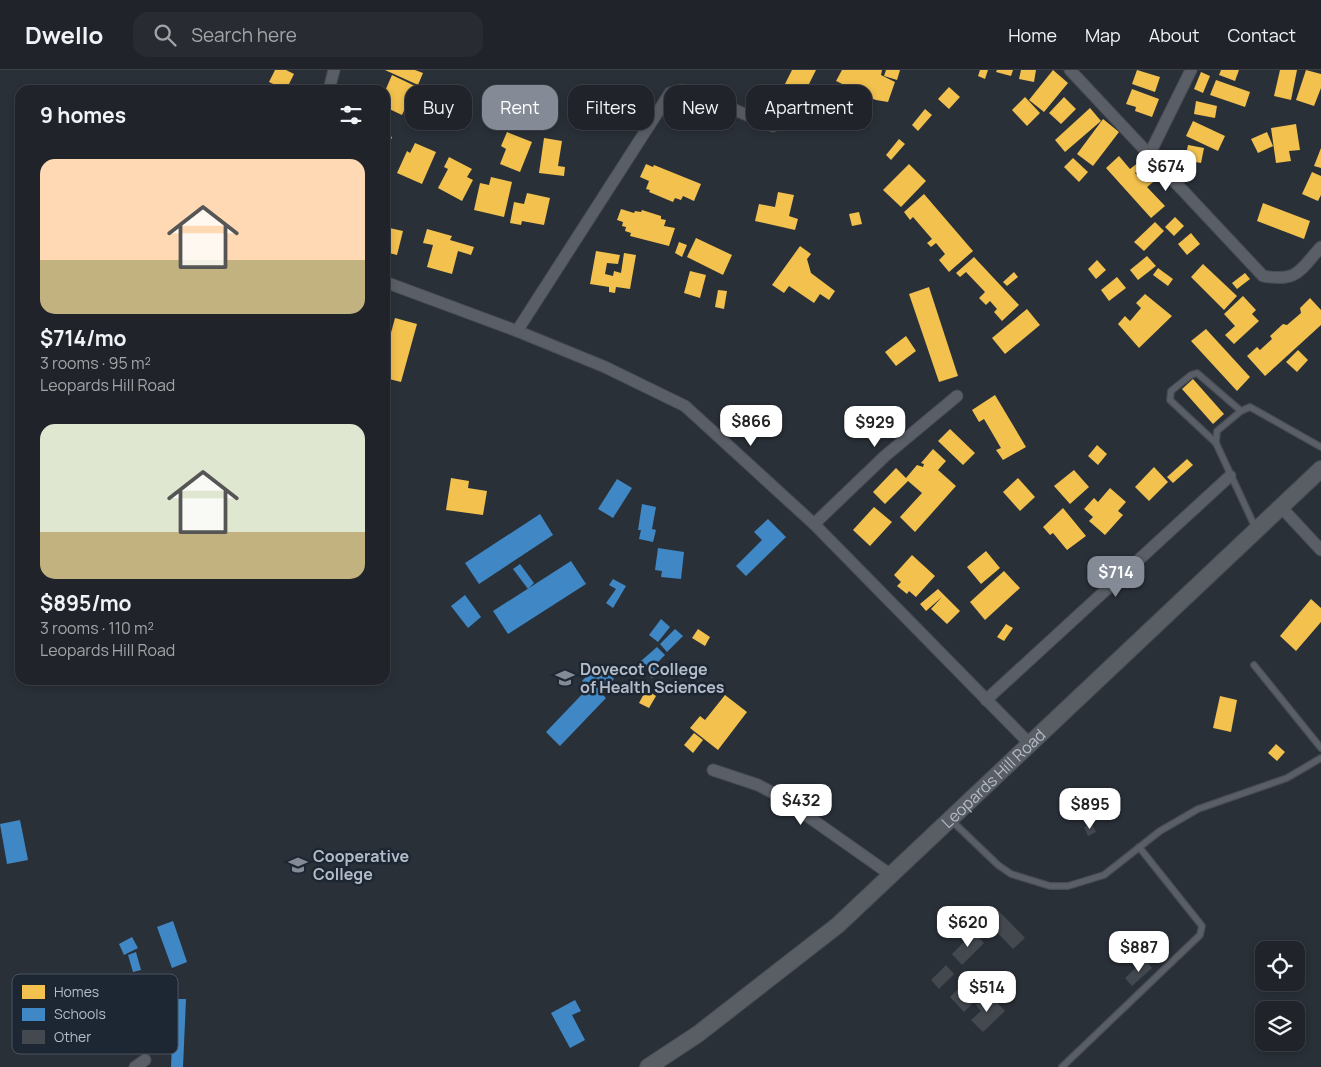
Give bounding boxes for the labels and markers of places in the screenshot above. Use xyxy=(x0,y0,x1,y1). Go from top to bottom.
pin: $674 xyxy=(1136,150,1196,192)
pin: $866 xyxy=(721,404,781,447)
pin: $929 xyxy=(845,406,905,448)
pin: $714 xyxy=(1086,556,1146,598)
place label: Dovecot College of Health Sciences xyxy=(580,658,725,698)
school or university icon: Dovecot College of Health Sciences xyxy=(554,667,576,689)
pin: $432 xyxy=(771,784,831,826)
pin: $895 xyxy=(1060,788,1120,830)
place label: Cooperative College xyxy=(313,845,409,885)
school or university icon: Cooperative College xyxy=(287,854,309,876)
pin: $620 xyxy=(938,906,998,948)
pin: $887 xyxy=(1109,930,1169,973)
pin: $514 xyxy=(957,970,1017,1013)

